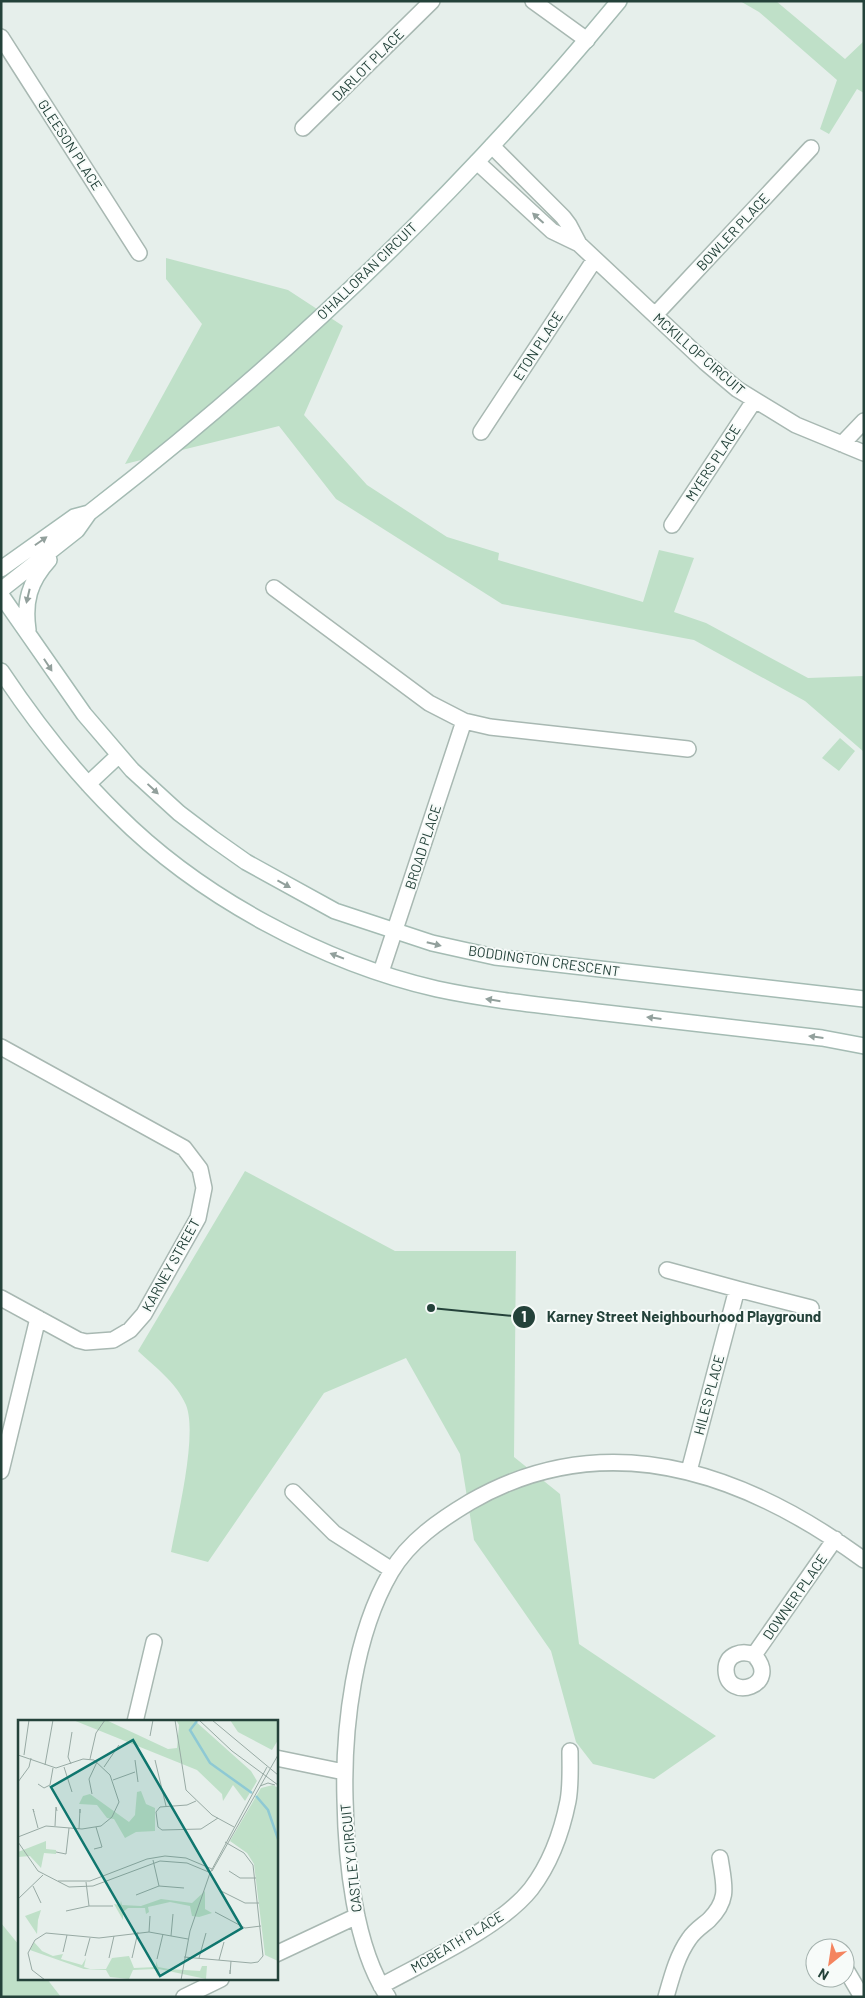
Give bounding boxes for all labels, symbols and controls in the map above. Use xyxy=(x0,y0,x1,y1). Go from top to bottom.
street label: DARLOT PLACE xyxy=(328,25,407,104)
street label: GLEESON PLACE xyxy=(35,96,106,193)
street label: BOWLER PLACE xyxy=(692,189,773,274)
one-way arrow xyxy=(533,212,545,224)
street label: O'HALLORAN CIRCUIT xyxy=(313,218,420,323)
street label: ETON PLACE xyxy=(509,308,566,383)
street label: MCKILLOP CIRCUIT xyxy=(650,309,749,398)
street label: MYERS PLACE xyxy=(682,421,744,504)
one-way arrow xyxy=(34,536,48,546)
one-way arrow xyxy=(24,588,32,603)
one-way arrow xyxy=(44,658,53,671)
one-way arrow xyxy=(146,783,158,795)
street label: BROAD PLACE xyxy=(401,802,444,891)
one-way arrow xyxy=(277,879,291,888)
one-way arrow xyxy=(427,940,442,948)
street label: BODDINGTON CRESCENT xyxy=(467,941,621,980)
one-way arrow xyxy=(330,951,344,959)
one-way arrow xyxy=(485,995,501,1003)
one-way arrow xyxy=(646,1014,662,1022)
one-way arrow xyxy=(807,1033,823,1041)
street label: KARNEY STREET xyxy=(138,1215,203,1314)
callout: Karney Street Neighbourhood Playground xyxy=(511,1302,831,1332)
text: 1 xyxy=(521,1307,527,1325)
text: Karney Street Neighbourhood Playground xyxy=(547,1307,821,1325)
street label: HILES PLACE xyxy=(690,1353,727,1437)
street label: DOWNER PLACE xyxy=(759,1551,830,1643)
inset map xyxy=(18,1720,278,1980)
street label: CASTLEY CIRCUIT xyxy=(336,1803,365,1913)
street label: MCBEATH PLACE xyxy=(407,1907,506,1976)
north arrow xyxy=(805,1938,855,1988)
text: N xyxy=(815,1965,832,1984)

